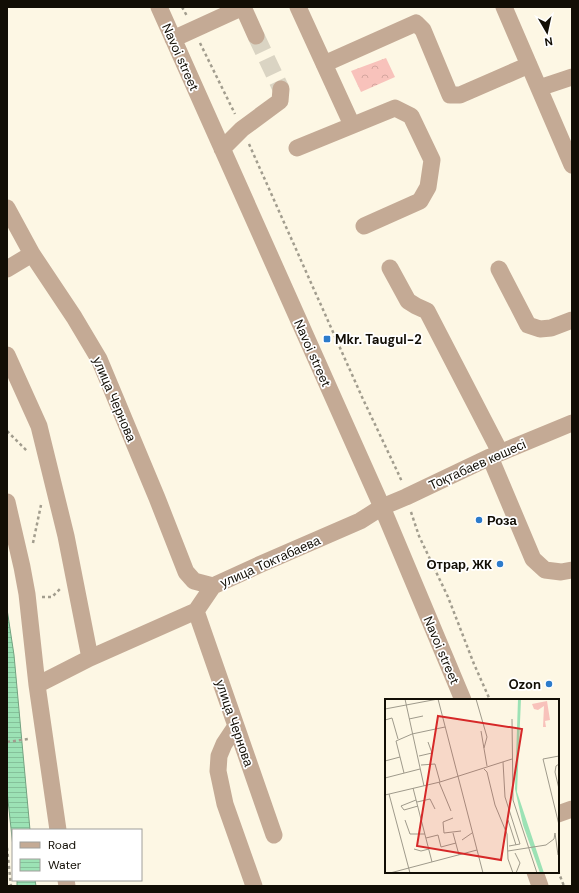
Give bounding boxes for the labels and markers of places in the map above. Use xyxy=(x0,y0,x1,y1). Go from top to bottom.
place label: Mkr. Taugul-2 xyxy=(335,331,422,348)
marker: Mkr. Taugul-2 xyxy=(322,334,332,344)
place label: Роза xyxy=(487,512,517,529)
marker: Роза xyxy=(474,515,484,525)
place label: Отрар, ЖК xyxy=(426,556,492,573)
marker: Отрар, ЖК xyxy=(495,559,505,569)
place label: Ozon xyxy=(508,676,541,693)
marker: Ozon xyxy=(544,679,554,689)

